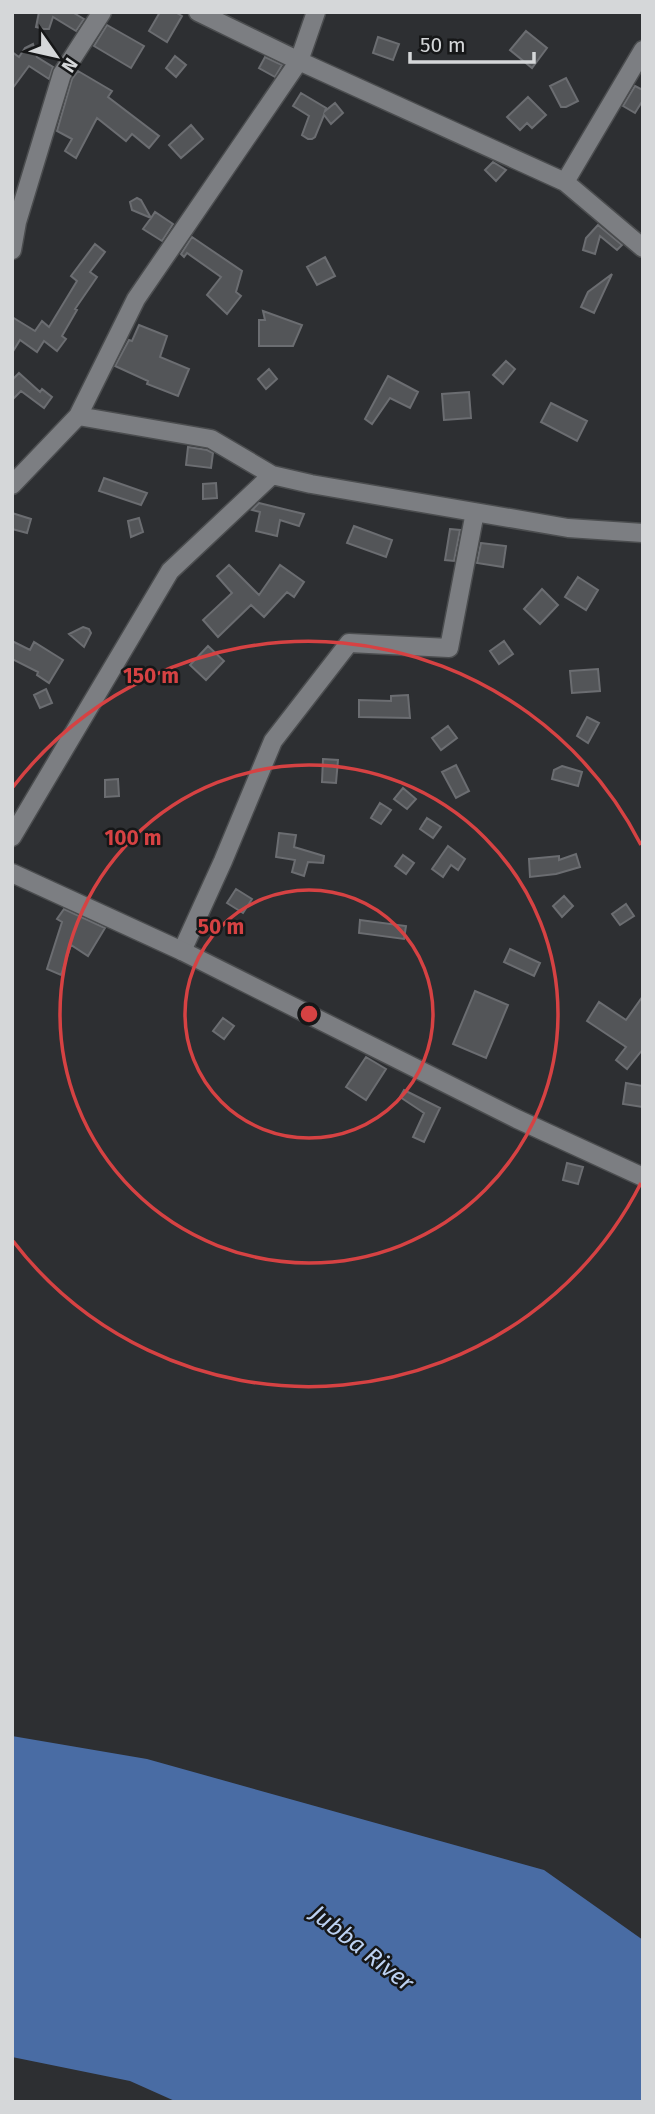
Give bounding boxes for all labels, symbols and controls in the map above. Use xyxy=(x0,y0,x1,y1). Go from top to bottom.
north arrow xyxy=(21,21,91,91)
scale bar xyxy=(410,21,534,65)
text: 50 m xyxy=(420,32,466,58)
text: N xyxy=(57,54,83,77)
text: 150 m xyxy=(123,663,179,689)
text: 100 m xyxy=(104,825,162,851)
text: 50 m xyxy=(198,914,244,940)
centre of rings xyxy=(297,1002,321,1026)
water label: Jubba River xyxy=(303,1898,420,1997)

